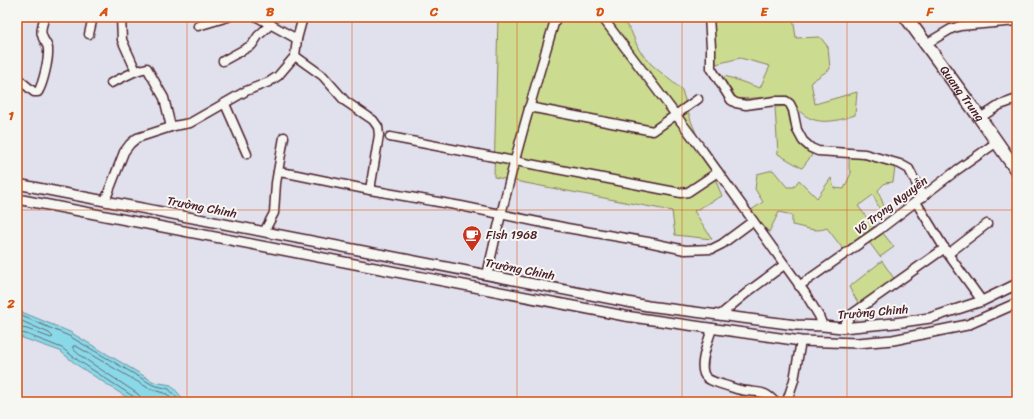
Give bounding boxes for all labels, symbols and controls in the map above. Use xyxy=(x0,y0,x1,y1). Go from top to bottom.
text: A xyxy=(99,0,108,23)
text: B xyxy=(266,0,275,23)
text: C xyxy=(429,0,439,23)
text: D xyxy=(596,0,604,23)
text: E xyxy=(760,0,769,23)
text: F xyxy=(925,0,934,23)
street label: Quang Trung xyxy=(934,61,990,127)
text: 1 xyxy=(8,104,14,127)
street label: Võ Trọng Nguyễn xyxy=(850,170,933,240)
street label: Trường Chinh xyxy=(165,189,239,225)
cafe icon: Fish 1968 xyxy=(461,224,483,252)
place label: Fish 1968 xyxy=(486,224,537,246)
street label: Trường Chinh xyxy=(483,251,557,287)
text: 2 xyxy=(6,292,15,315)
street label: Trường Chinh xyxy=(837,298,909,326)

